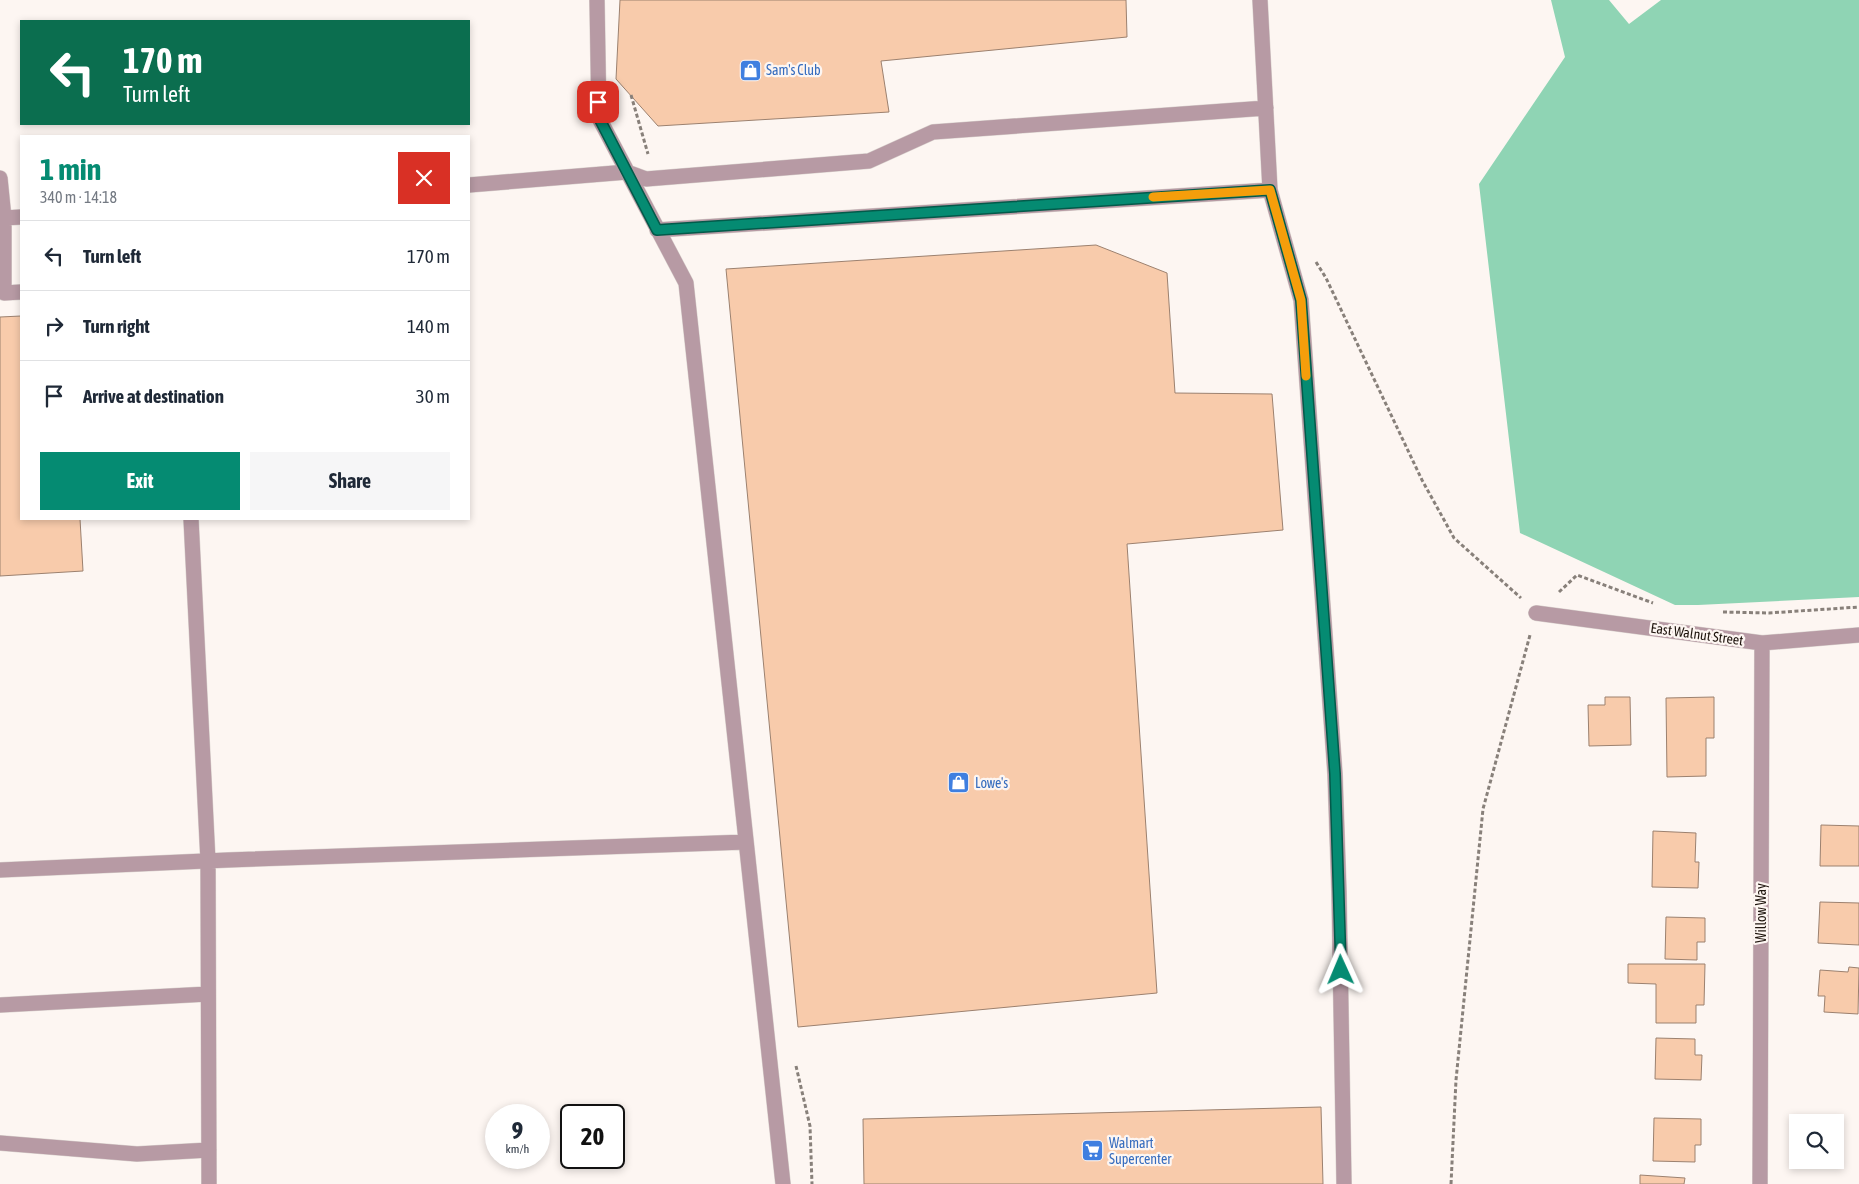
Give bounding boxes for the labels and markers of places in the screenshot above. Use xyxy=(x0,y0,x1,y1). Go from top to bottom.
shop icon: Sam's Club xyxy=(738,58,762,82)
place label: Sam's Club xyxy=(766,62,821,78)
pin xyxy=(577,81,619,123)
shop icon: Lowe's xyxy=(947,771,971,795)
place label: Lowe's xyxy=(975,775,1008,791)
place label: Walmart Supercenter xyxy=(1109,1135,1172,1167)
supermarket icon: Walmart Supercenter xyxy=(1081,1139,1105,1163)

